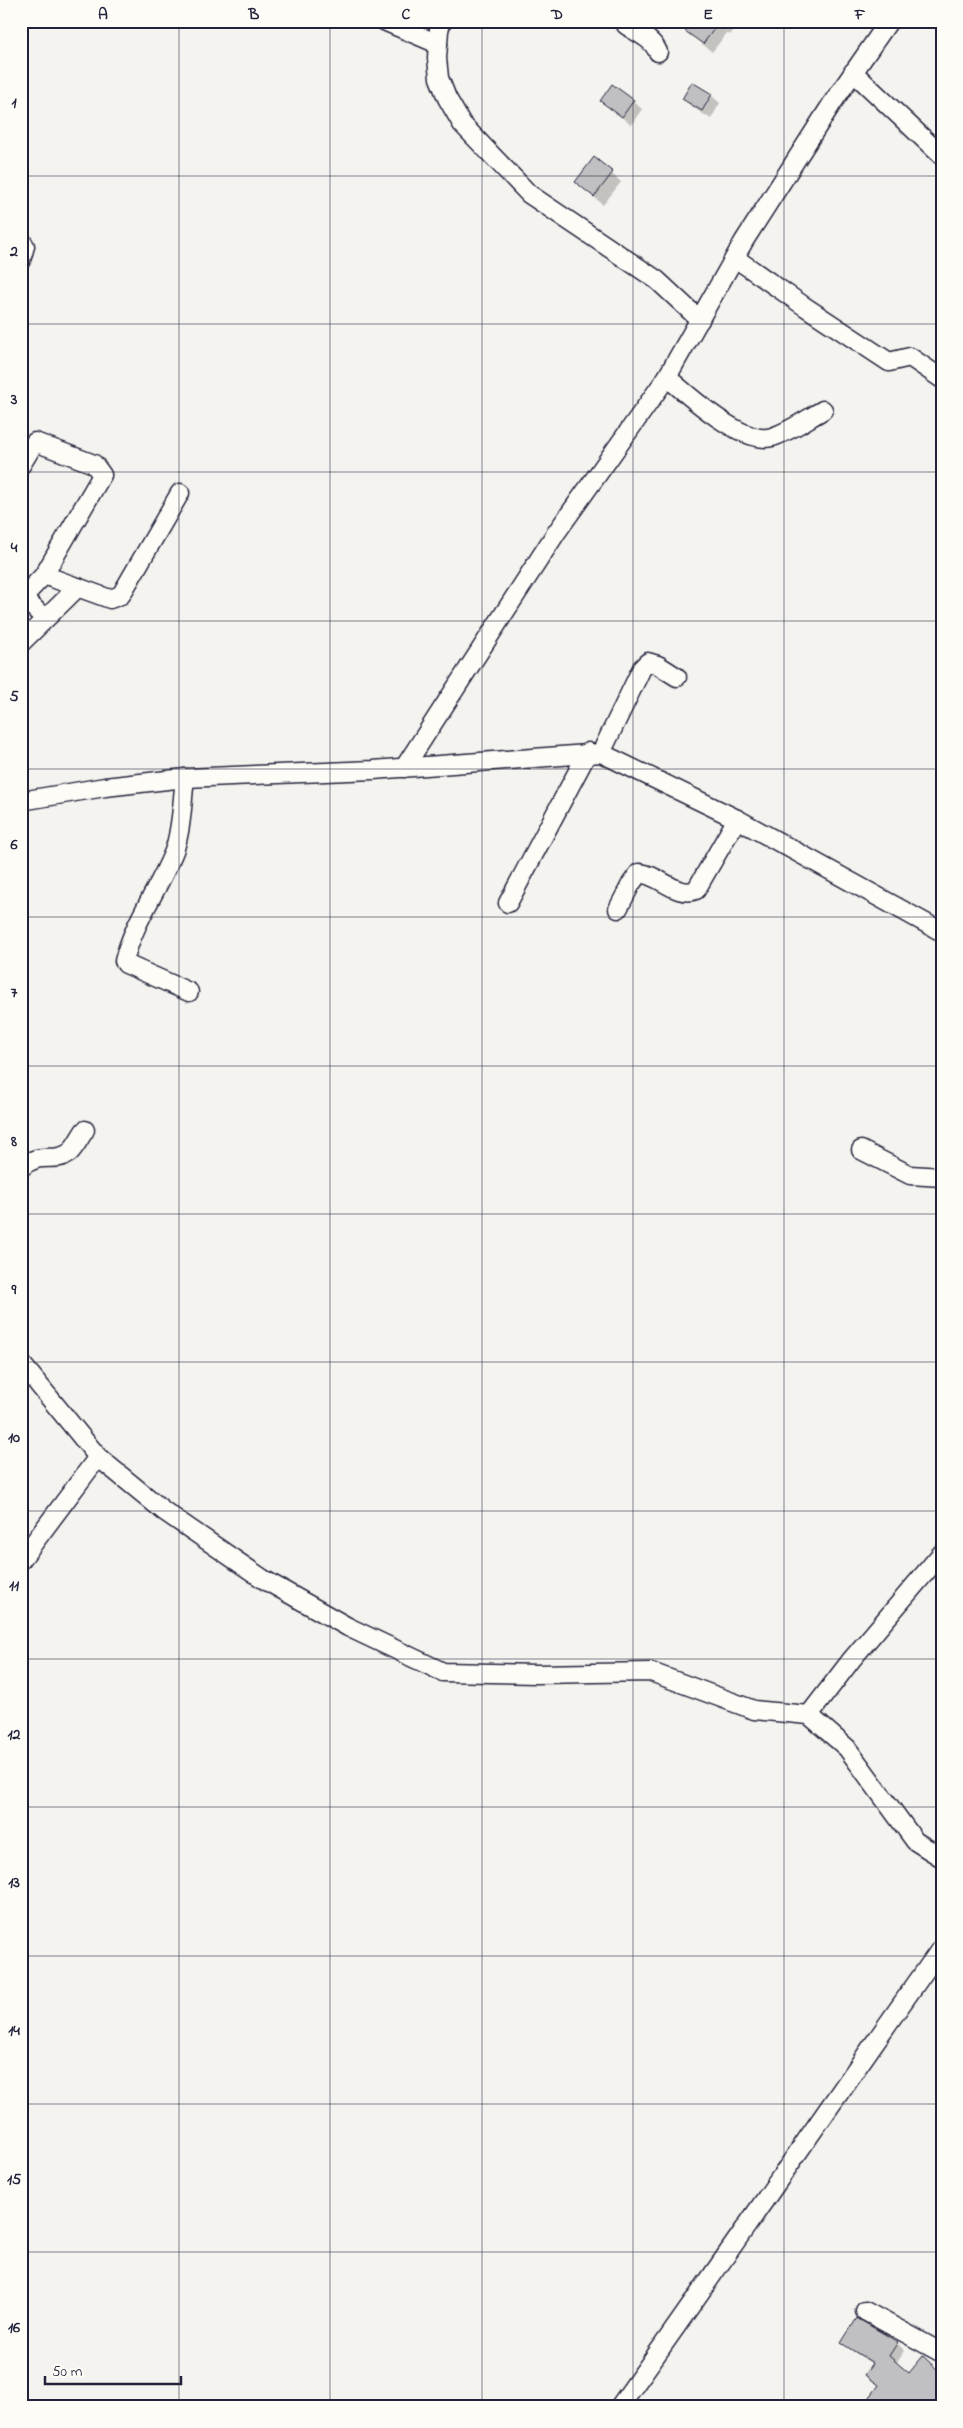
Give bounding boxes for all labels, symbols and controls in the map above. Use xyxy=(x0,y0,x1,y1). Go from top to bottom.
text: A xyxy=(98,3,108,27)
text: B xyxy=(248,3,260,27)
text: C xyxy=(402,3,411,27)
text: D xyxy=(550,3,563,27)
text: E xyxy=(703,3,713,27)
text: F xyxy=(854,3,866,27)
text: 1 xyxy=(11,91,17,115)
text: 2 xyxy=(9,240,18,264)
text: 3 xyxy=(10,388,18,412)
text: 4 xyxy=(10,536,18,560)
text: 5 xyxy=(9,685,19,709)
text: 6 xyxy=(9,833,18,857)
text: 7 xyxy=(11,981,18,1005)
text: 8 xyxy=(10,1130,17,1154)
text: 9 xyxy=(11,1278,17,1302)
text: 10 xyxy=(8,1426,20,1450)
text: 11 xyxy=(9,1574,20,1598)
text: 12 xyxy=(7,1723,21,1747)
text: 13 xyxy=(8,1871,20,1895)
text: 14 xyxy=(8,2019,20,2043)
text: 15 xyxy=(7,2168,22,2192)
text: 16 xyxy=(8,2316,21,2340)
scale bar xyxy=(45,2353,181,2385)
text: 50 m xyxy=(52,2361,83,2383)

